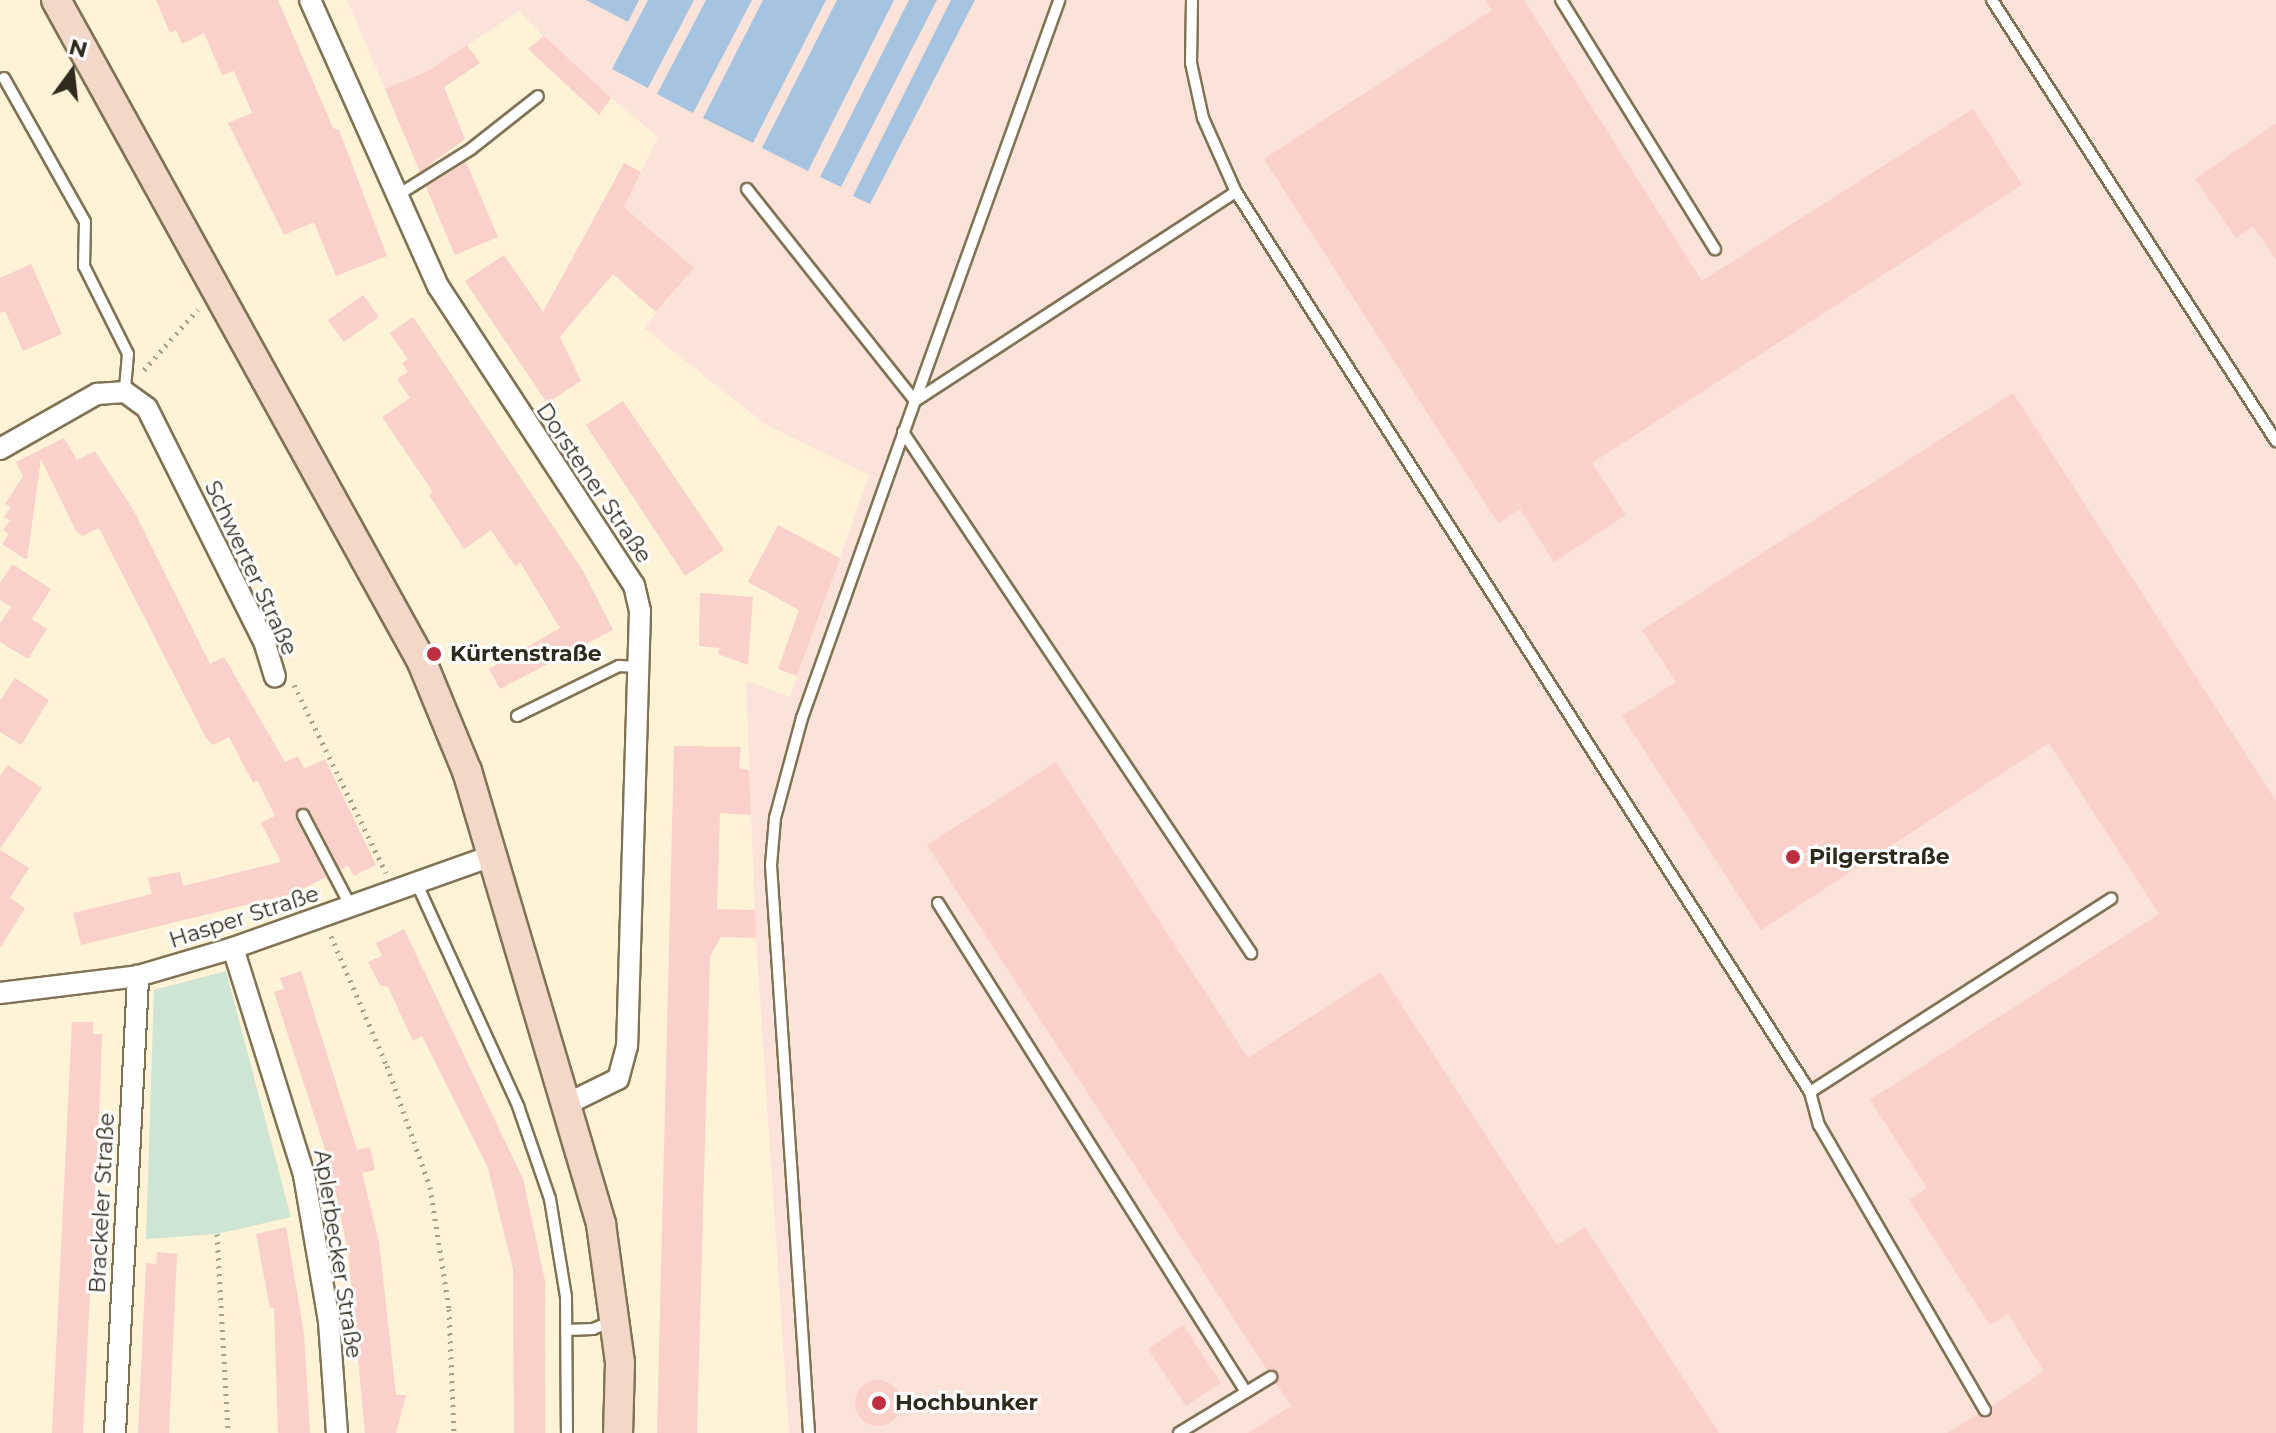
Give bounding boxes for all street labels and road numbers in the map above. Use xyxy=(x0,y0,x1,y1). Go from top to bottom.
street label: Dorstener Straße xyxy=(531,398,657,568)
street label: Schwerter Straße xyxy=(199,477,303,659)
street label: Hasper Straße xyxy=(166,880,322,954)
street label: Brackeler Straße xyxy=(84,1112,120,1294)
street label: Aplerbecker Straße xyxy=(308,1148,368,1360)

